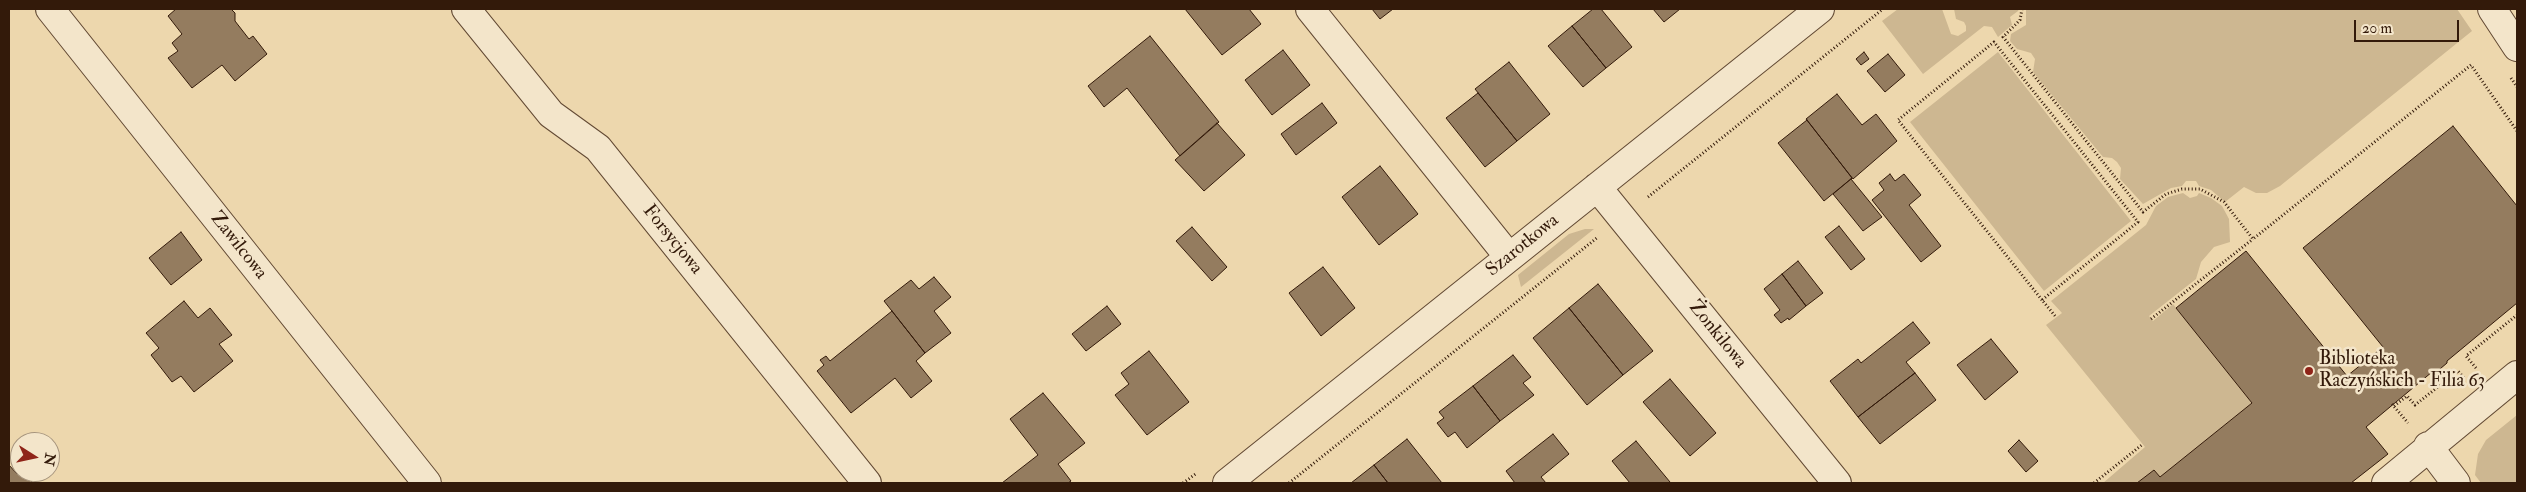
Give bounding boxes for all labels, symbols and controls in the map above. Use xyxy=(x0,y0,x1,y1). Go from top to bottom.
scale bar xyxy=(2356,10,2461,42)
text: 20 m xyxy=(2362,19,2392,38)
street label: Forsycjowa xyxy=(637,201,707,279)
street label: Zawilcowa xyxy=(205,208,271,284)
street label: Szarotkowa xyxy=(1482,210,1564,282)
street label: Żonkilowa xyxy=(1683,296,1751,374)
place label: Biblioteka Raczyńskich - Filia 63 xyxy=(2319,349,2485,393)
marker: Biblioteka Raczyńskich - Filia 63 xyxy=(2303,365,2315,377)
north arrow xyxy=(10,432,60,482)
text: N xyxy=(40,452,59,467)

